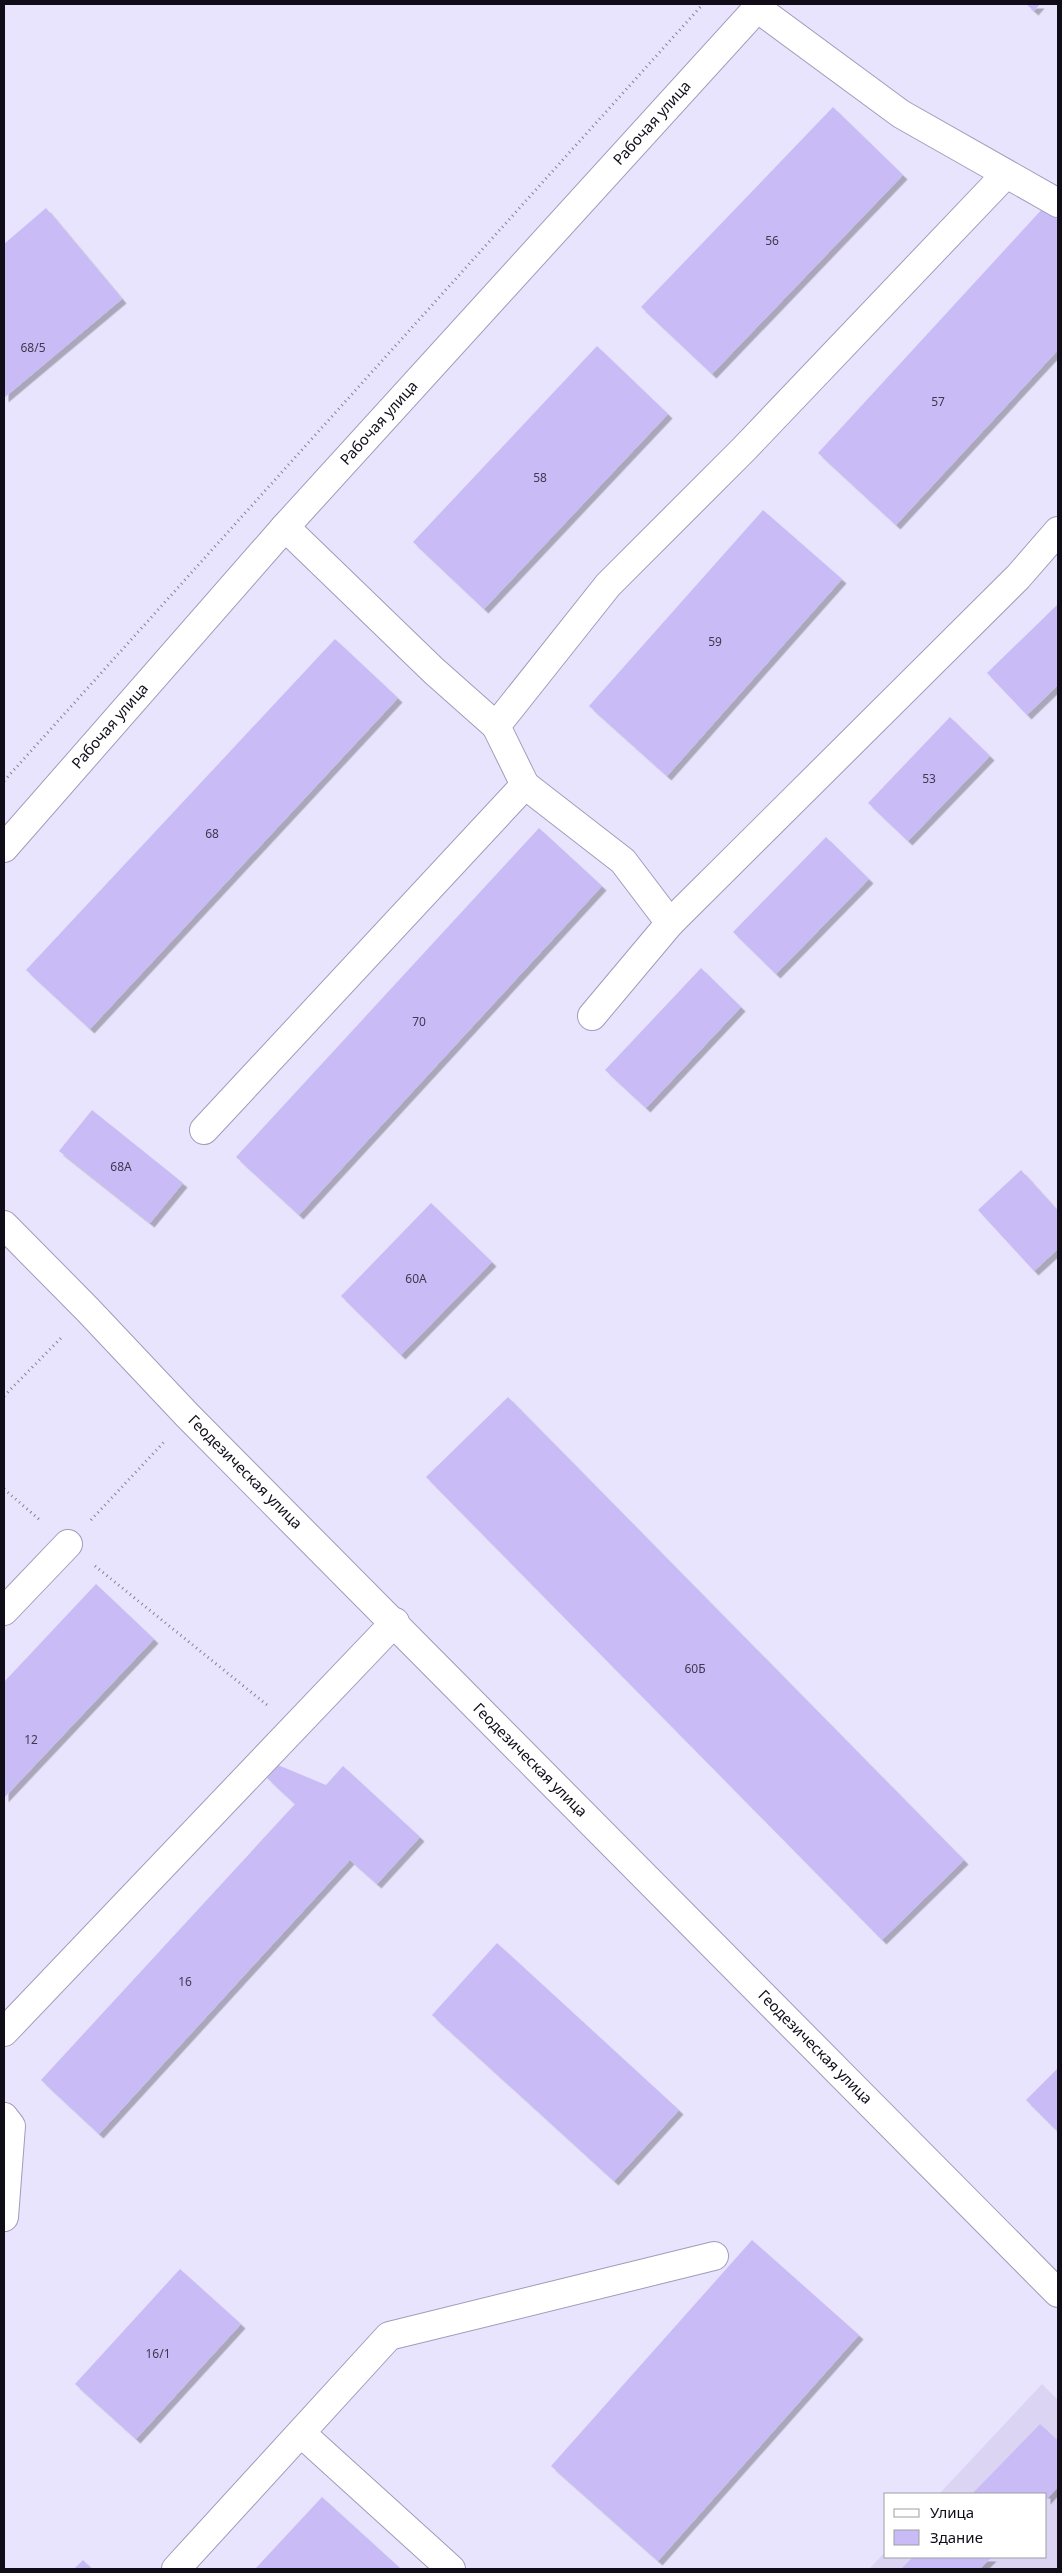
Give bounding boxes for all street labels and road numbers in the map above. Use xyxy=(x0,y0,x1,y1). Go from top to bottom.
street label: Рабочая улица xyxy=(608,76,694,169)
street label: Рабочая улица xyxy=(335,376,421,469)
street label: Рабочая улица xyxy=(67,678,152,772)
street label: Геодезическая улица xyxy=(184,1410,307,1533)
street label: Геодезическая улица xyxy=(469,1698,592,1821)
street label: Геодезическая улица xyxy=(754,1985,877,2108)

